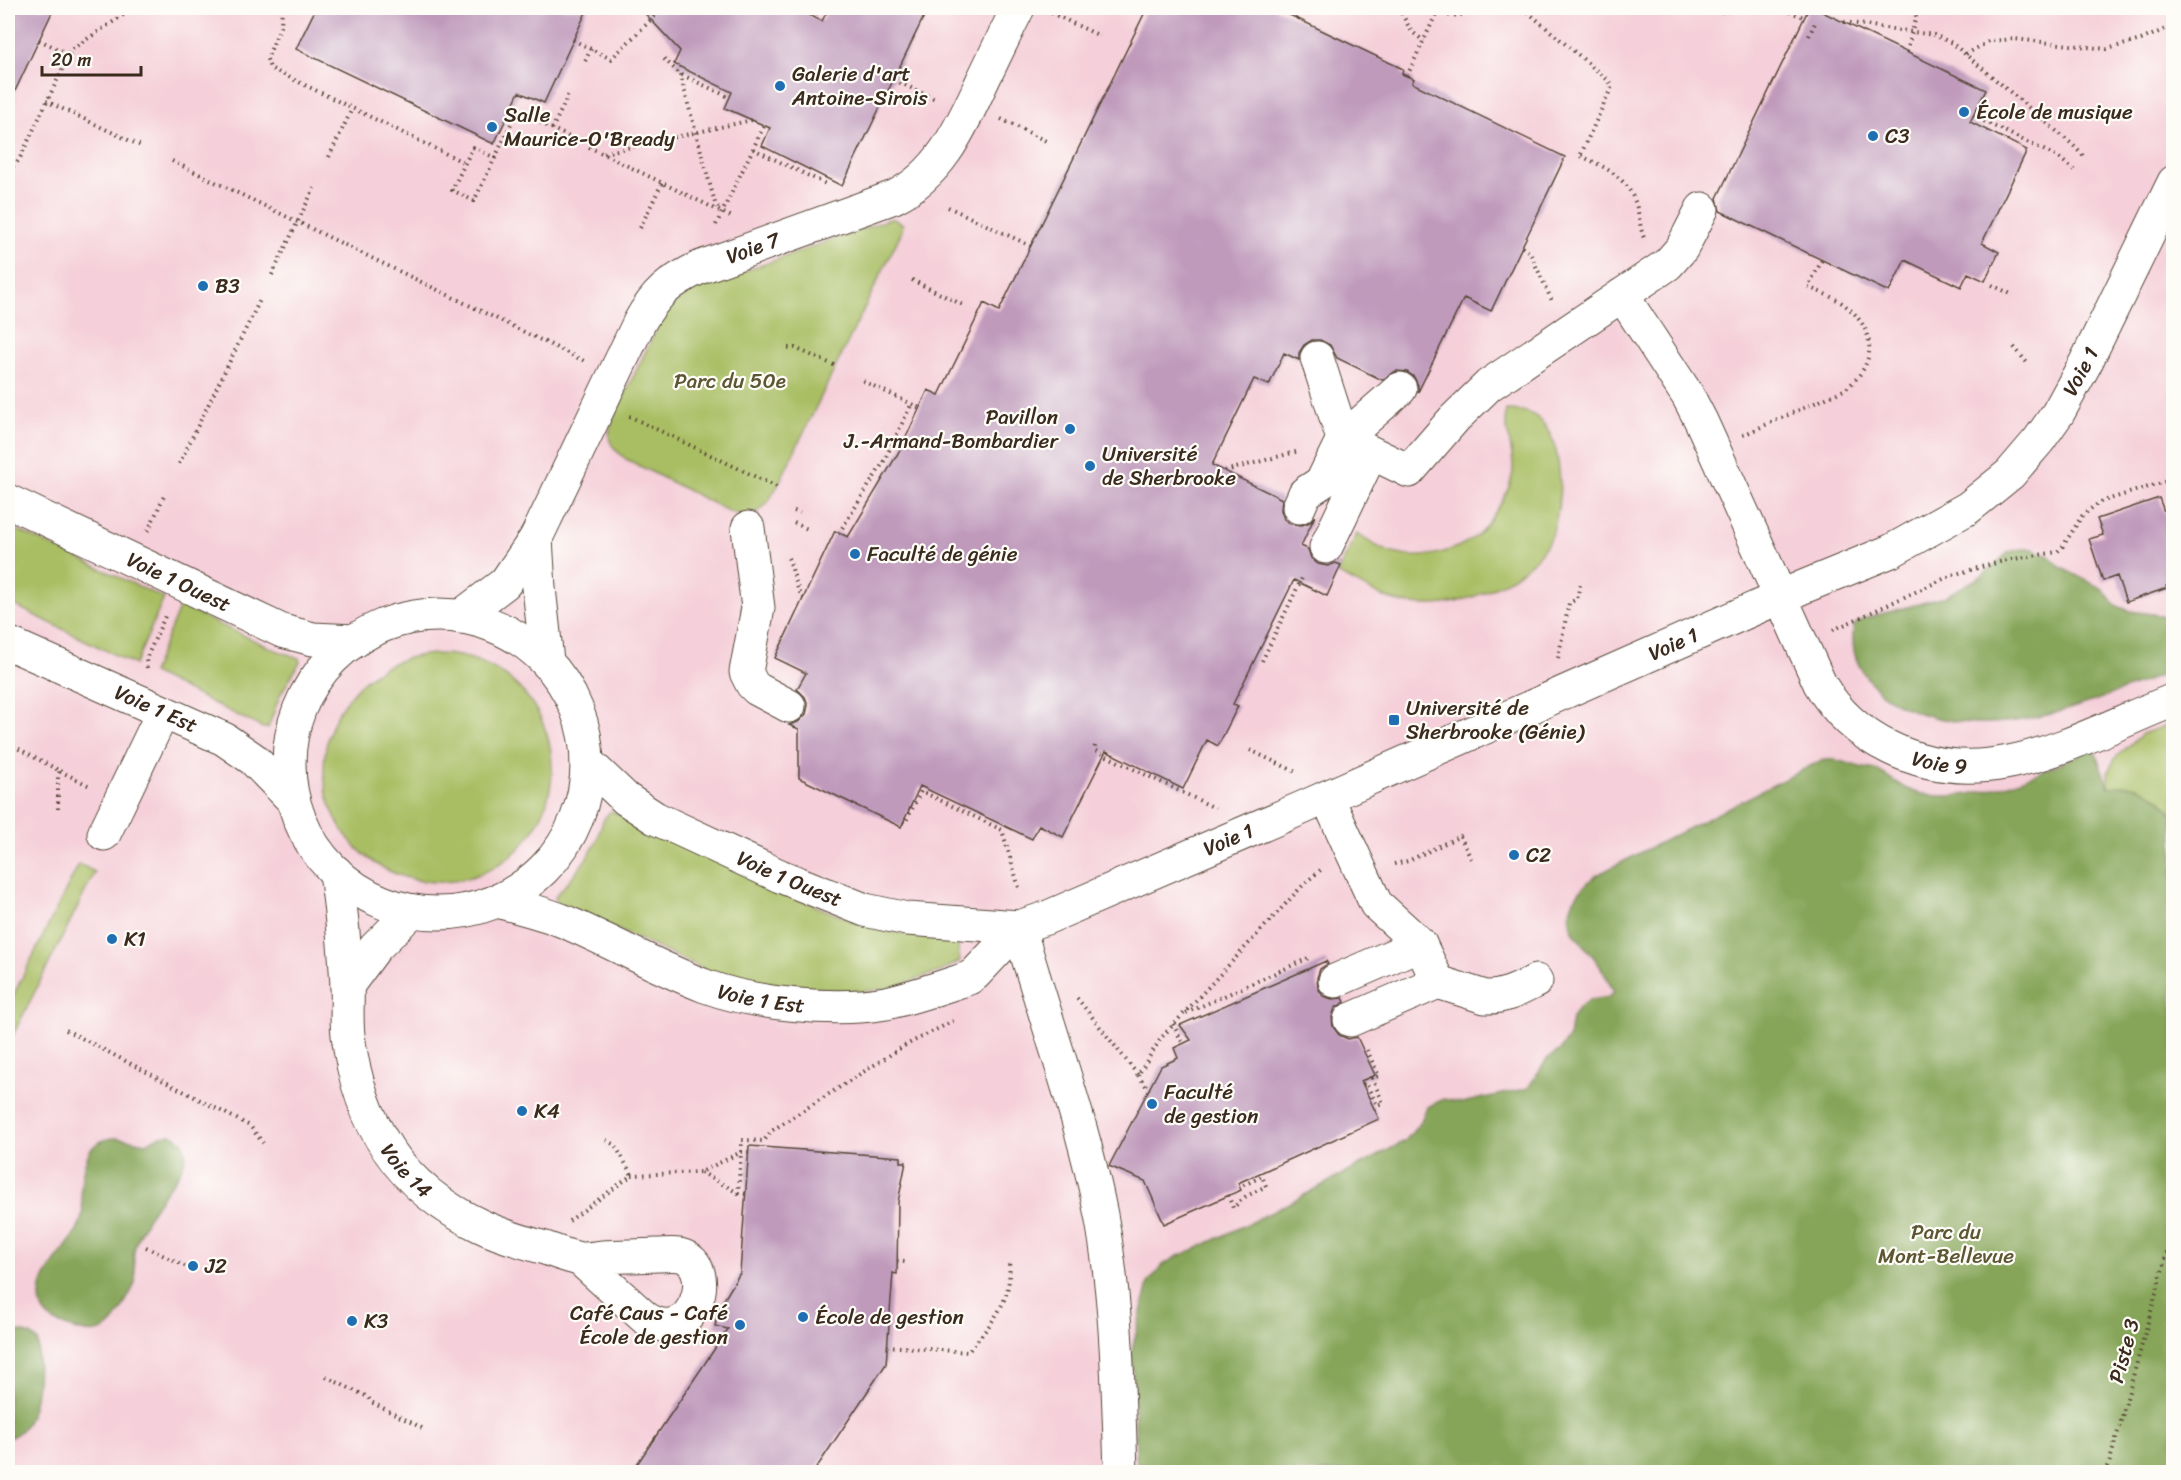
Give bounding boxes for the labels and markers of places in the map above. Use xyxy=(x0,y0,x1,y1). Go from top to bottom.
place label: Galerie d'art Antoine-Sirois xyxy=(791,55,928,117)
marker: Galerie d'art Antoine-Sirois xyxy=(773,79,787,93)
place label: École de musique xyxy=(1976,93,2133,131)
place label: Salle Maurice-O'Bready xyxy=(504,96,675,158)
marker: École de musique xyxy=(1957,105,1971,119)
place label: C3 xyxy=(1885,117,1910,155)
marker: Salle Maurice-O'Bready xyxy=(485,120,499,134)
marker: C3 xyxy=(1866,129,1880,143)
place label: B3 xyxy=(215,267,240,305)
marker: B3 xyxy=(196,279,210,293)
place label: Pavillon J.-Armand-Bombardier xyxy=(843,398,1059,460)
marker: Pavillon J.-Armand-Bombardier xyxy=(1063,422,1077,436)
place label: Université de Sherbrooke xyxy=(1102,435,1236,497)
marker: Université de Sherbrooke xyxy=(1083,459,1097,473)
place label: Faculté de génie xyxy=(867,535,1018,573)
marker: Faculté de génie xyxy=(848,547,862,561)
place label: Université de Sherbrooke (Génie) xyxy=(1406,689,1586,751)
marker: Université de Sherbrooke (Génie) xyxy=(1387,713,1401,727)
place label: C2 xyxy=(1526,836,1551,874)
marker: C2 xyxy=(1507,848,1521,862)
place label: K1 xyxy=(124,920,146,958)
marker: K1 xyxy=(105,932,119,946)
place label: Faculté de gestion xyxy=(1164,1073,1258,1135)
place label: K4 xyxy=(534,1092,560,1130)
marker: Faculté de gestion xyxy=(1145,1097,1159,1111)
marker: K4 xyxy=(515,1104,529,1118)
place label: J2 xyxy=(204,1247,227,1285)
marker: J2 xyxy=(186,1259,200,1273)
place label: Café Caus - Café École de gestion xyxy=(570,1294,728,1356)
place label: École de gestion xyxy=(815,1298,964,1336)
place label: K3 xyxy=(364,1302,389,1340)
marker: École de gestion xyxy=(796,1310,810,1324)
marker: K3 xyxy=(345,1314,359,1328)
marker: Café Caus - Café École de gestion xyxy=(733,1318,747,1332)

